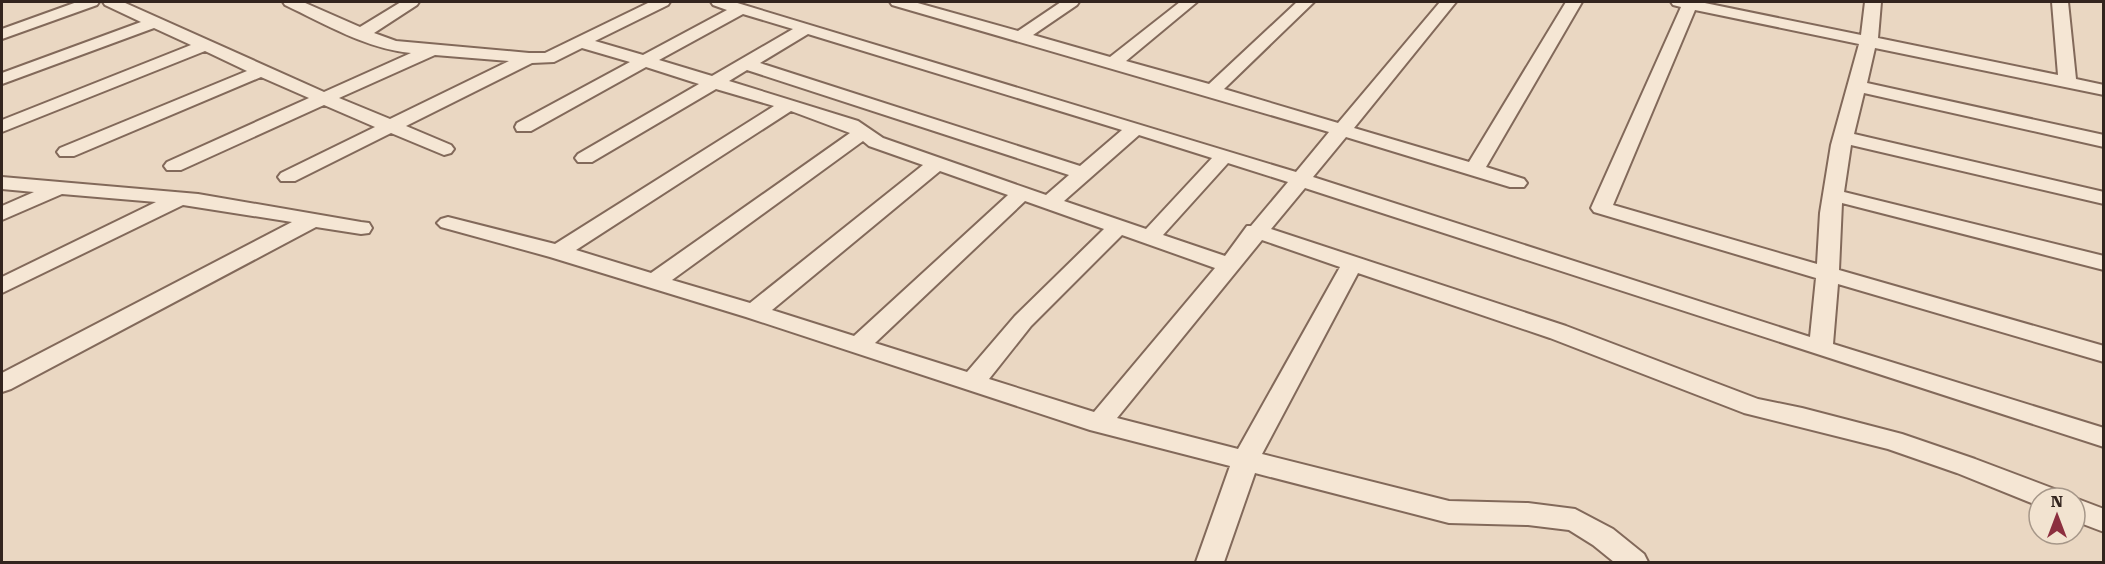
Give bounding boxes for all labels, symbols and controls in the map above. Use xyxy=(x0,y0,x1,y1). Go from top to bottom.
north arrow xyxy=(2027,486,2087,546)
text: N xyxy=(2051,492,2063,511)

